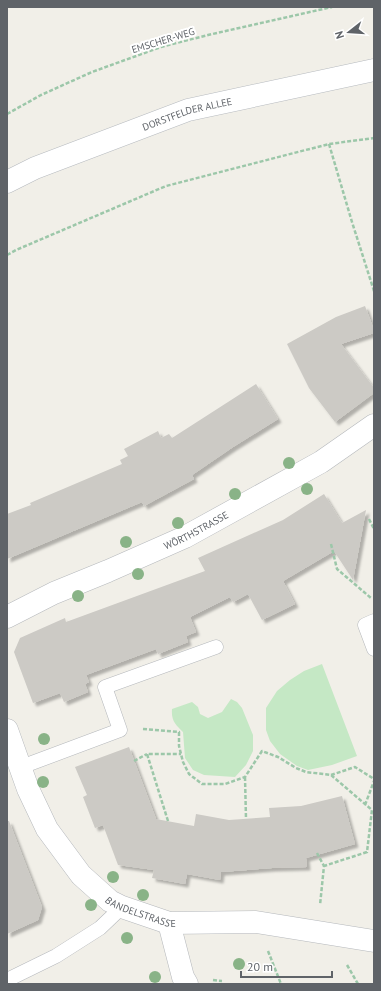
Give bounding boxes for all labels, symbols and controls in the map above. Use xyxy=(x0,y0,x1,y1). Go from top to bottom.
north arrow xyxy=(329,12,369,52)
street label: EMSCHER-WEG xyxy=(130,25,196,56)
text: N xyxy=(332,29,347,40)
street label: DORSTFELDER ALLEE xyxy=(141,95,233,134)
street label: WÖRTHSTRASSE xyxy=(162,508,231,553)
street label: BANDELSTRASSE xyxy=(102,894,176,930)
scale bar xyxy=(241,953,332,979)
text: 20 m xyxy=(247,959,273,974)

